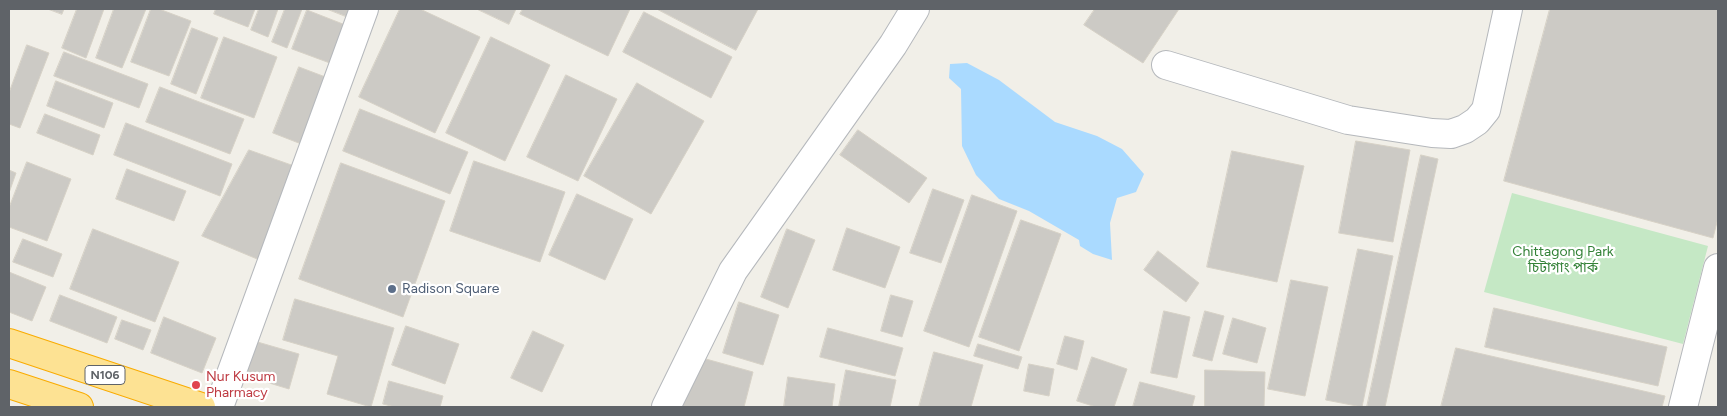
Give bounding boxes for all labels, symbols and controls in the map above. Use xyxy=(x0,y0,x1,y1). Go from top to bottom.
park label: Chittagong Park চিটাগাং পার্ক xyxy=(1512,244,1614,276)
place label: Radison Square xyxy=(402,281,499,297)
marker: Radison Square xyxy=(386,283,398,295)
road number: N106 xyxy=(85,366,125,384)
place label: Nur Kusum Pharmacy xyxy=(206,369,275,402)
marker: Nur Kusum Pharmacy xyxy=(190,379,202,391)

